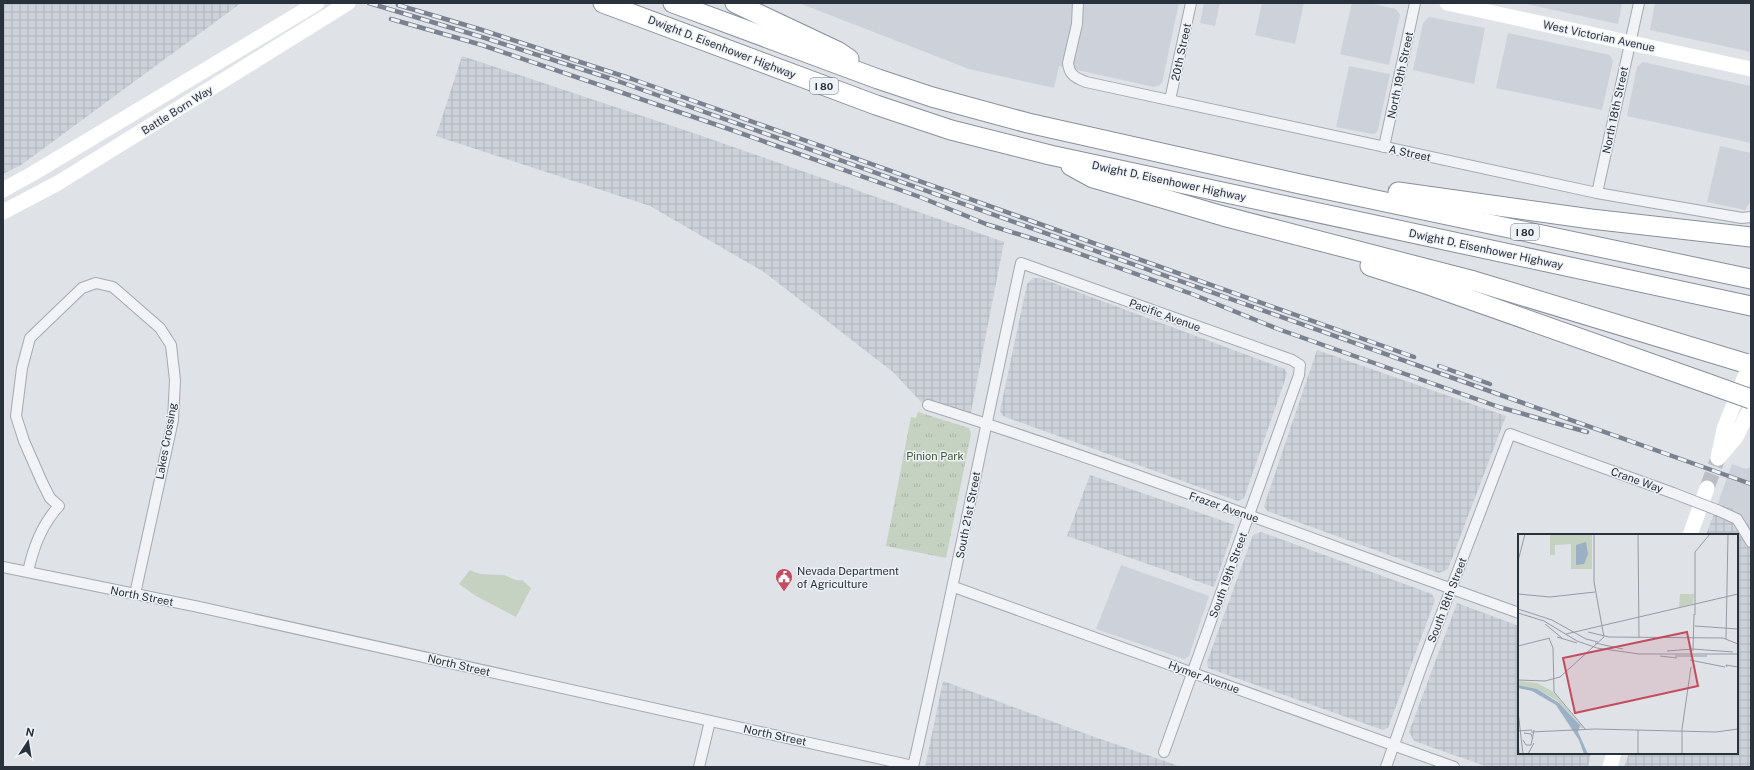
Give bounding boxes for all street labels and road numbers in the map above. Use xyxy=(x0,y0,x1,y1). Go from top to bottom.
street label: Dwight D. Eisenhower Highway xyxy=(646,13,798,81)
street label: West Victorian Avenue xyxy=(1542,18,1656,54)
street label: 20th Street xyxy=(1169,22,1193,82)
street label: North 19th Street xyxy=(1385,30,1415,120)
street label: North 18th Street xyxy=(1600,65,1630,155)
road number: I 80 xyxy=(810,78,838,94)
street label: Battle Born Way xyxy=(139,83,215,137)
street label: A Street xyxy=(1388,143,1432,163)
street label: Dwight D. Eisenhower Highway xyxy=(1091,159,1247,203)
road number: I 80 xyxy=(1511,224,1539,240)
street label: Dwight D. Eisenhower Highway xyxy=(1408,227,1564,271)
street label: Pacific Avenue xyxy=(1128,297,1202,333)
street label: Lakes Crossing xyxy=(153,402,179,480)
street label: Crane Way xyxy=(1609,465,1665,495)
street label: South 21st Street xyxy=(954,470,982,560)
street label: Frazer Avenue xyxy=(1188,489,1260,525)
street label: South 19th Street xyxy=(1207,531,1249,619)
street label: South 18th Street xyxy=(1425,556,1469,644)
street label: North Street xyxy=(109,584,175,608)
street label: North Street xyxy=(426,652,492,678)
street label: Hymer Avenue xyxy=(1167,659,1241,695)
street label: North Street xyxy=(742,722,808,748)

